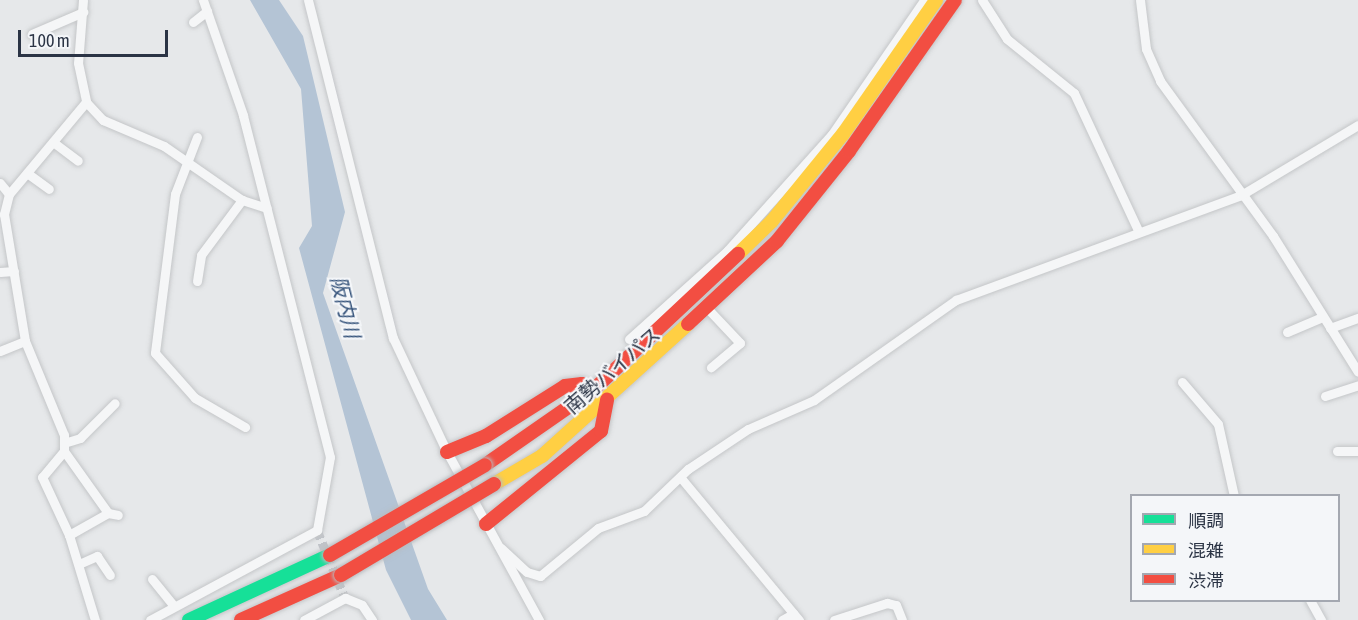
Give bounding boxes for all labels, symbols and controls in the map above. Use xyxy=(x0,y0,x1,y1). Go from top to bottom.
scale bar xyxy=(21,18,171,56)
text: 100 m xyxy=(29,30,70,51)
water label: 阪内川 xyxy=(326,273,366,341)
street label: 南勢バイパス xyxy=(559,322,665,418)
legend xyxy=(1130,494,1340,602)
text: 順調 xyxy=(1188,510,1224,531)
text: 混雑 xyxy=(1188,540,1224,561)
text: 渋滞 xyxy=(1188,570,1224,591)

